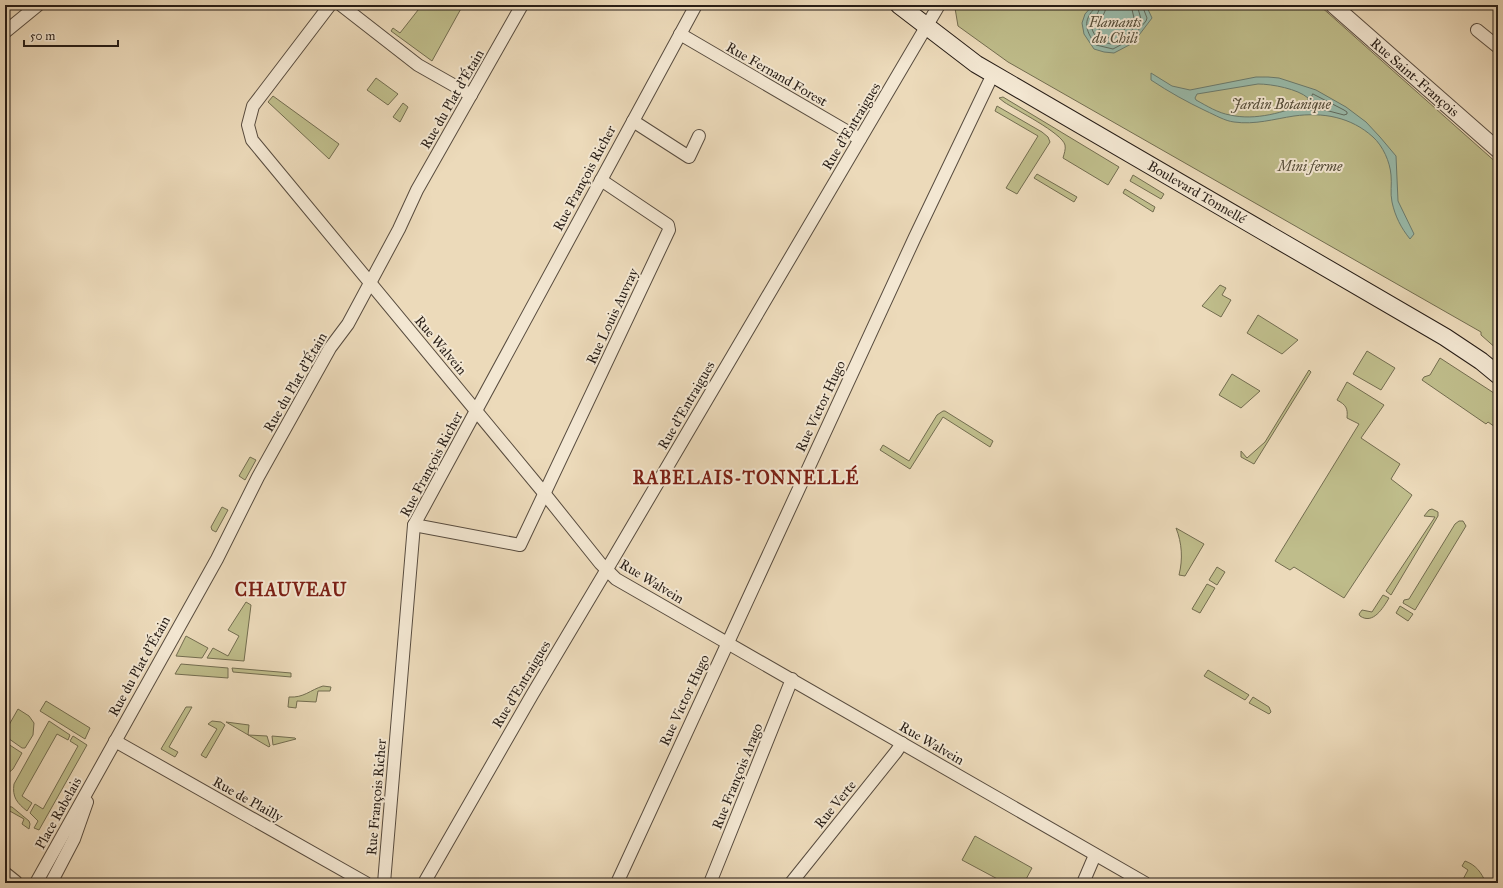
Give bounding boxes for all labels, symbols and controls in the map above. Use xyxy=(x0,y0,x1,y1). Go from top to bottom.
park label: Flamants du Chili xyxy=(1088,14,1142,47)
scale bar xyxy=(24,22,118,48)
text: 50 m xyxy=(30,29,55,43)
street label: Rue Saint-François xyxy=(1367,34,1462,120)
street label: Rue Fernand Forest xyxy=(723,39,830,110)
street label: Rue du Plat d'Étain xyxy=(415,45,488,152)
street label: Rue d'Entraigues xyxy=(819,79,884,173)
park label: Jardin Botanique xyxy=(1230,96,1331,113)
street label: Rue François Richer xyxy=(549,122,620,234)
street label: Boulevard Tonnellé xyxy=(1144,157,1249,228)
park label: Mini ferme xyxy=(1276,158,1343,175)
street label: Rue Louis Auvray xyxy=(583,265,642,367)
street label: Rue Walvein xyxy=(411,312,471,379)
street label: Rue du Plat d'Étain xyxy=(258,328,331,435)
street label: Rue d'Entraigues xyxy=(654,358,719,452)
street label: Rue Victor Hugo xyxy=(792,358,849,455)
street label: Rue François Richer xyxy=(396,408,467,520)
district label: RABELAIS-TONNELLÉ xyxy=(633,464,859,489)
street label: Rue Walvein xyxy=(617,556,687,607)
district label: CHAUVEAU xyxy=(235,579,347,601)
street label: Rue du Plat d'Étain xyxy=(103,612,174,719)
street label: Rue d'Entraigues xyxy=(489,637,554,731)
street label: Rue Victor Hugo xyxy=(656,652,713,749)
street label: Rue Walvein xyxy=(896,718,968,769)
street label: Rue François Arago xyxy=(708,721,766,832)
street label: Rue François Richer xyxy=(363,737,390,856)
street label: Rue de Plailly xyxy=(210,773,286,826)
street label: Place Rabelais xyxy=(32,774,85,852)
street label: Rue Verte xyxy=(811,777,860,832)

